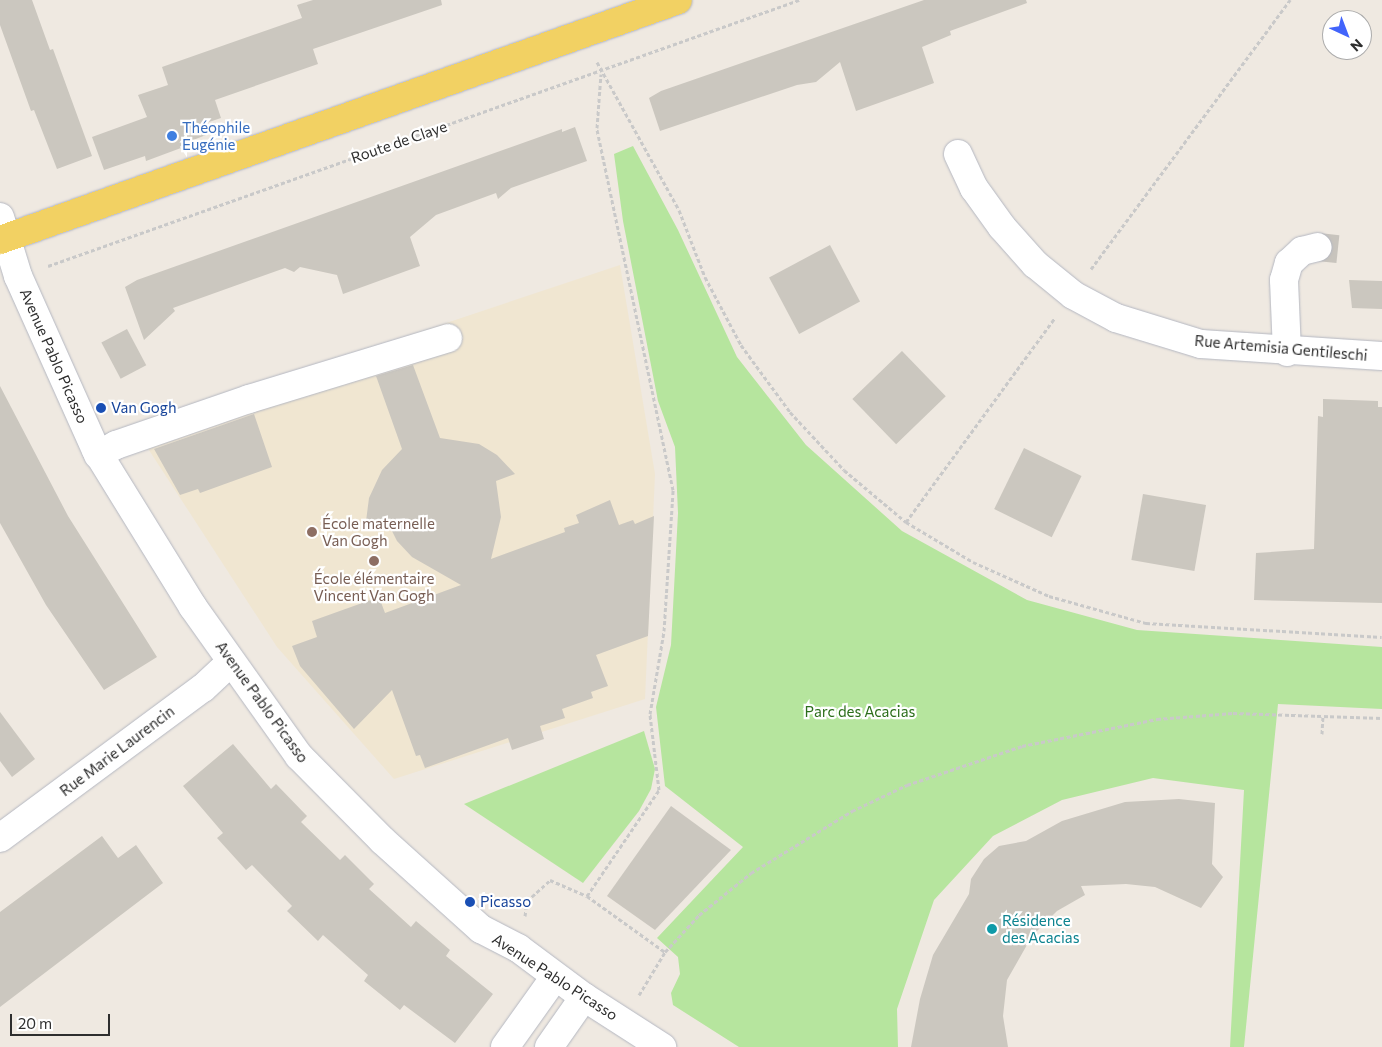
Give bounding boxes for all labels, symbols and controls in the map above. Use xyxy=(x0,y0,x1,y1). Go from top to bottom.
north arrow xyxy=(1322,10,1372,60)
text: N xyxy=(1347,36,1367,55)
street label: Route de Claye xyxy=(349,117,449,167)
place label: Théophile Eugénie xyxy=(182,118,250,153)
marker: Théophile Eugénie xyxy=(166,130,178,142)
street label: Avenue Pablo Picasso xyxy=(16,286,92,426)
street label: Rue Artemisia Gentileschi xyxy=(1194,331,1368,365)
place label: Van Gogh xyxy=(111,399,177,417)
marker: Van Gogh xyxy=(95,402,107,414)
place label: École maternelle Van Gogh xyxy=(322,514,435,549)
marker: École maternelle Van Gogh xyxy=(306,526,318,538)
marker: École élémentaire Vincent Van Gogh xyxy=(368,555,380,567)
place label: École élémentaire Vincent Van Gogh xyxy=(313,569,435,604)
street label: Avenue Pablo Picasso xyxy=(212,638,312,766)
street label: Rue Marie Laurencin xyxy=(56,702,178,800)
park label: Parc des Acacias xyxy=(805,703,915,721)
place label: Picasso xyxy=(480,893,531,911)
marker: Picasso xyxy=(464,896,476,908)
place label: Résidence des Acacias xyxy=(1002,911,1079,946)
marker: Résidence des Acacias xyxy=(986,923,998,935)
street label: Avenue Pablo Picasso xyxy=(489,930,621,1024)
scale bar xyxy=(12,1004,112,1036)
text: 20 m xyxy=(18,1014,52,1032)

